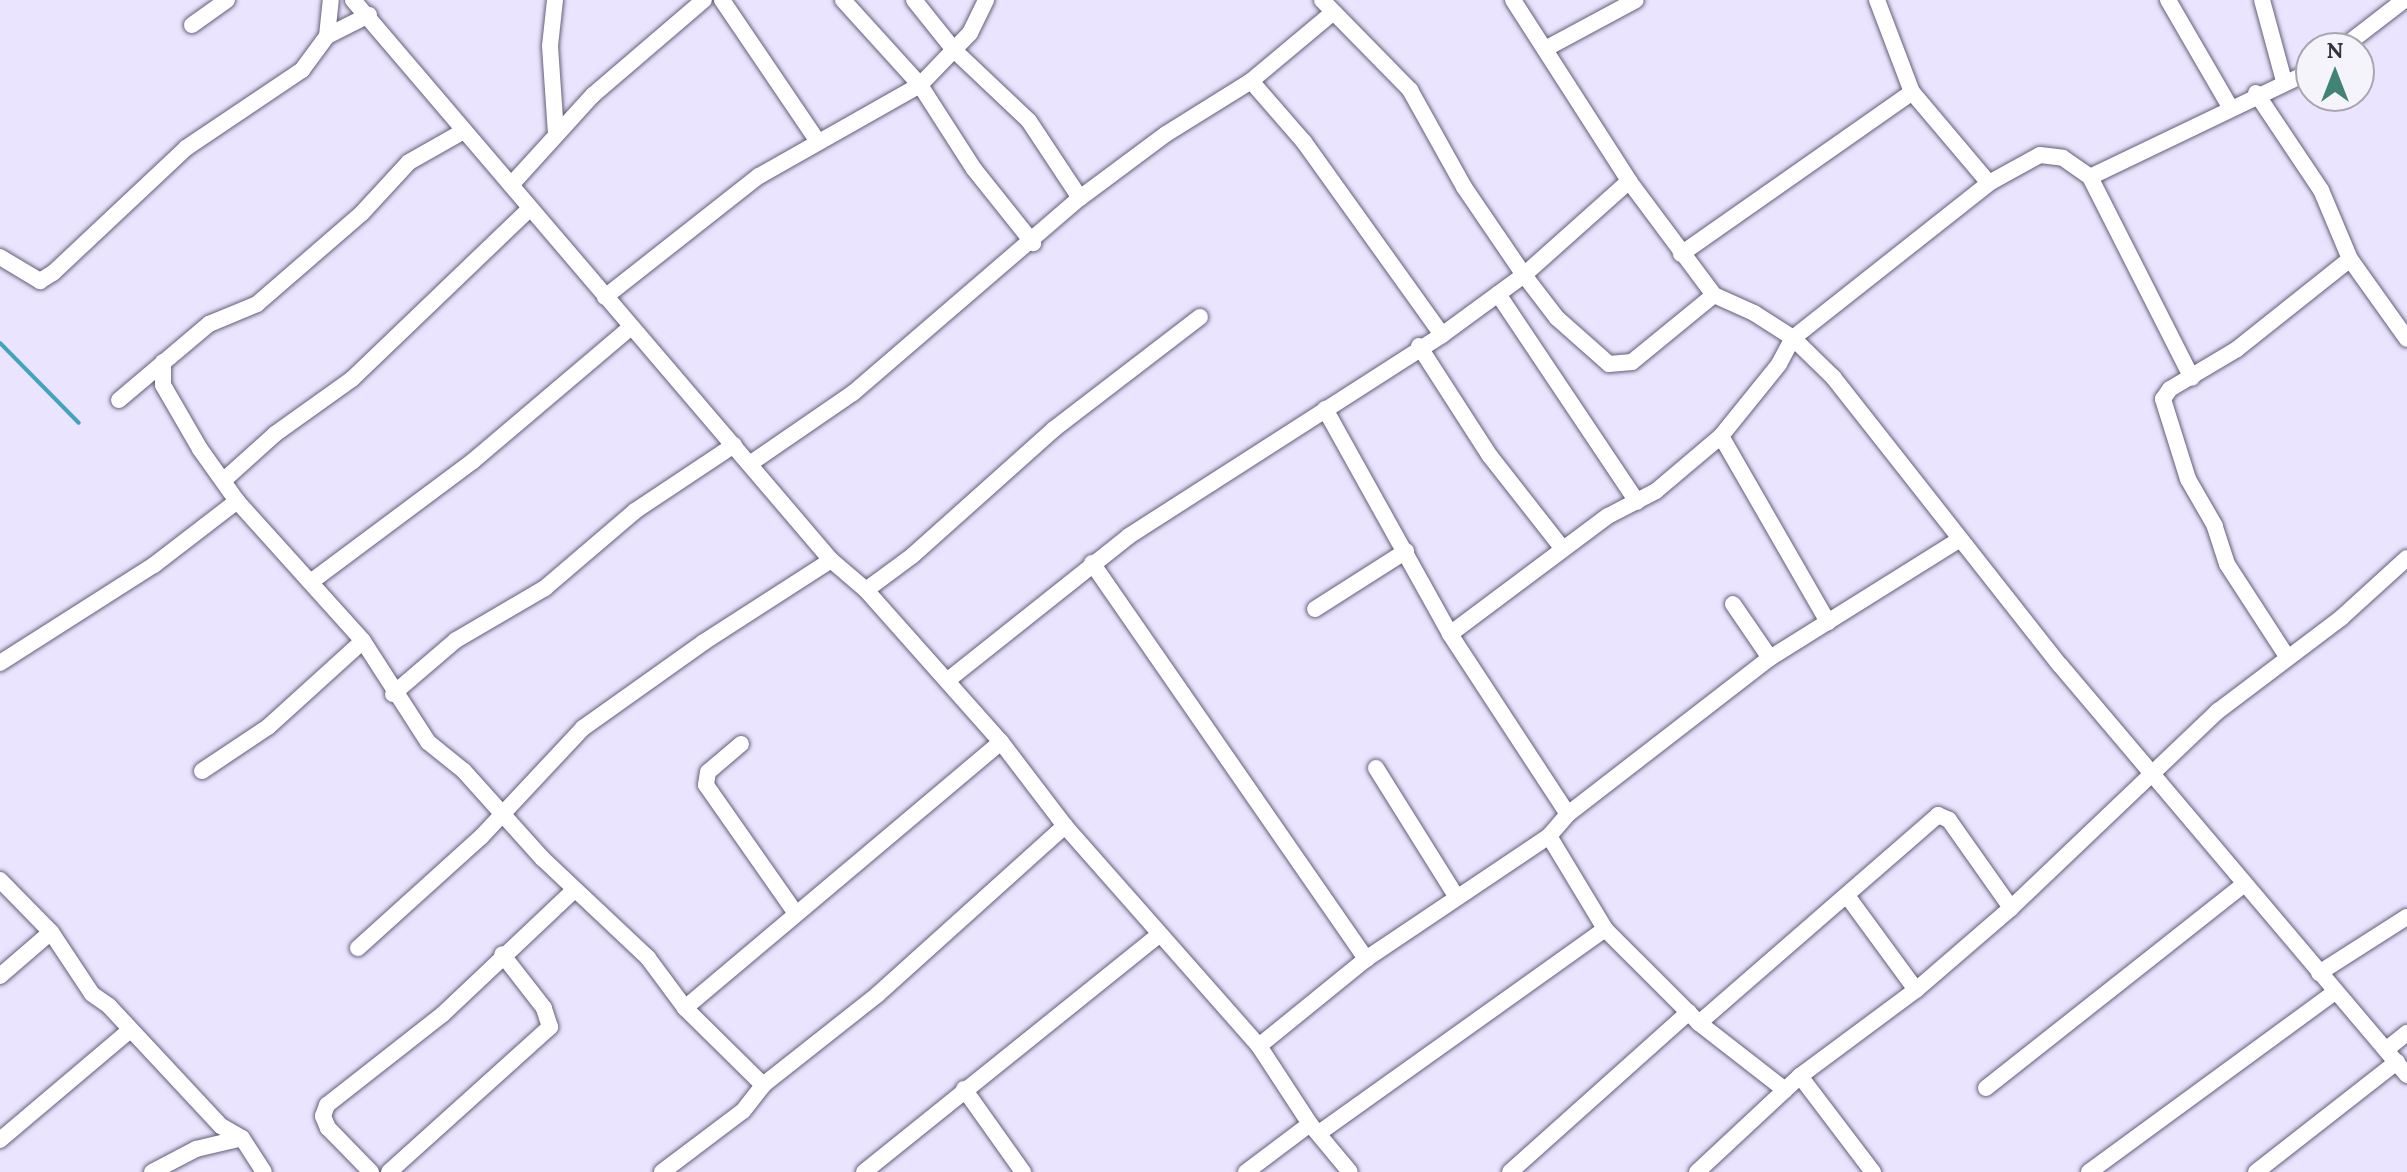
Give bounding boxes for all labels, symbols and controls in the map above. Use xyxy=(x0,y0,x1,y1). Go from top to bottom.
north arrow xyxy=(2295,32,2375,112)
text: N xyxy=(2326,36,2344,64)

